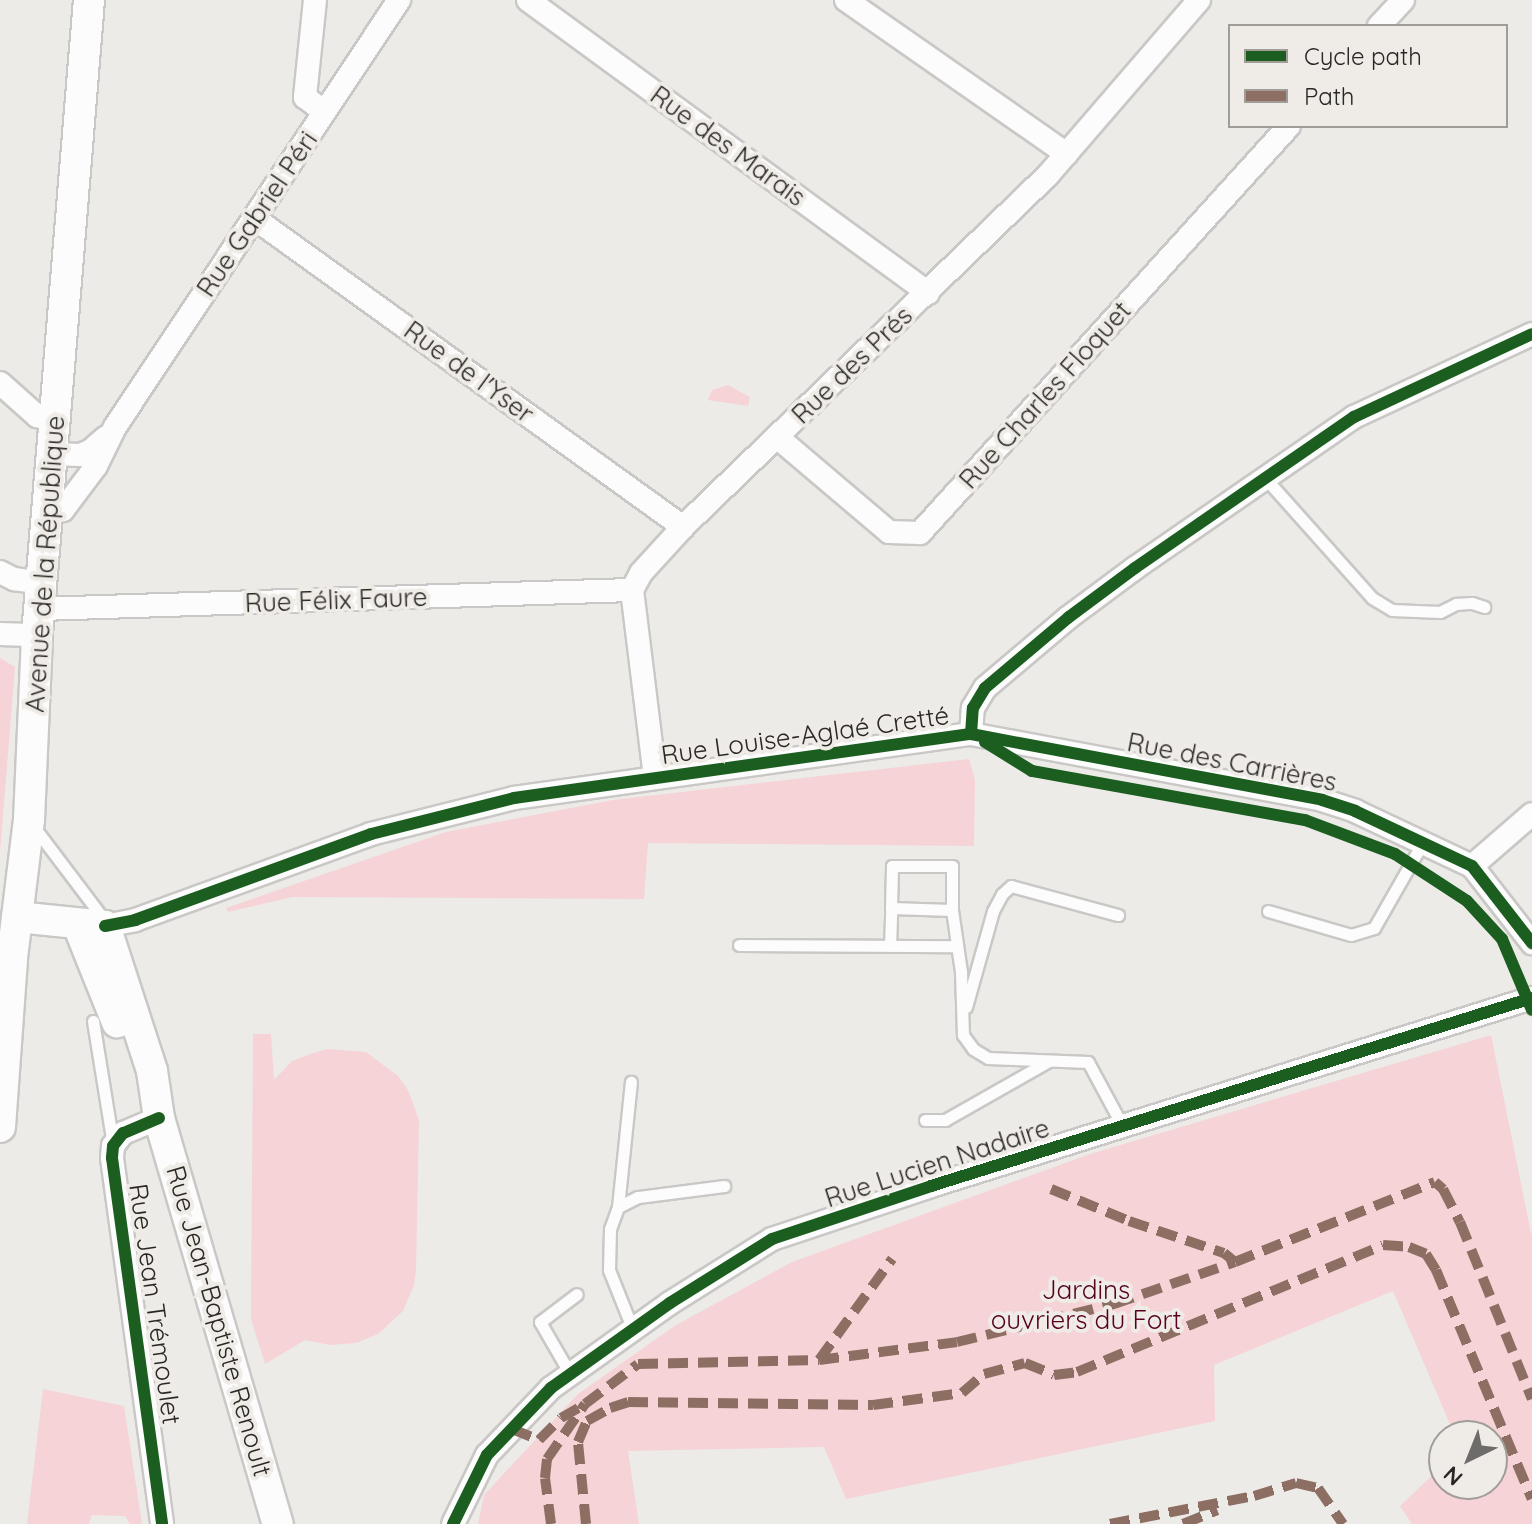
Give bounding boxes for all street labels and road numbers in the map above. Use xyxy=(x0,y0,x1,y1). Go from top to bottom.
street label: Rue des Marais xyxy=(644,79,812,213)
street label: Rue Gabriel Péri xyxy=(190,125,324,303)
street label: Rue Charles Floquet xyxy=(953,295,1137,495)
street label: Rue des Prés xyxy=(785,300,919,430)
street label: Rue de l'Yser xyxy=(398,314,540,430)
street label: Avenue de la République xyxy=(19,415,71,713)
street label: Rue Félix Faure xyxy=(244,581,428,619)
street label: Rue Louise-Aglaé Cretté xyxy=(659,699,951,771)
street label: Rue des Carrières xyxy=(1125,726,1339,798)
street label: Rue Lucien Nadaire xyxy=(821,1112,1053,1214)
street label: Rue Jean-Baptiste Renoult xyxy=(160,1162,278,1480)
street label: Rue Jean Trémoulet xyxy=(123,1182,187,1426)

